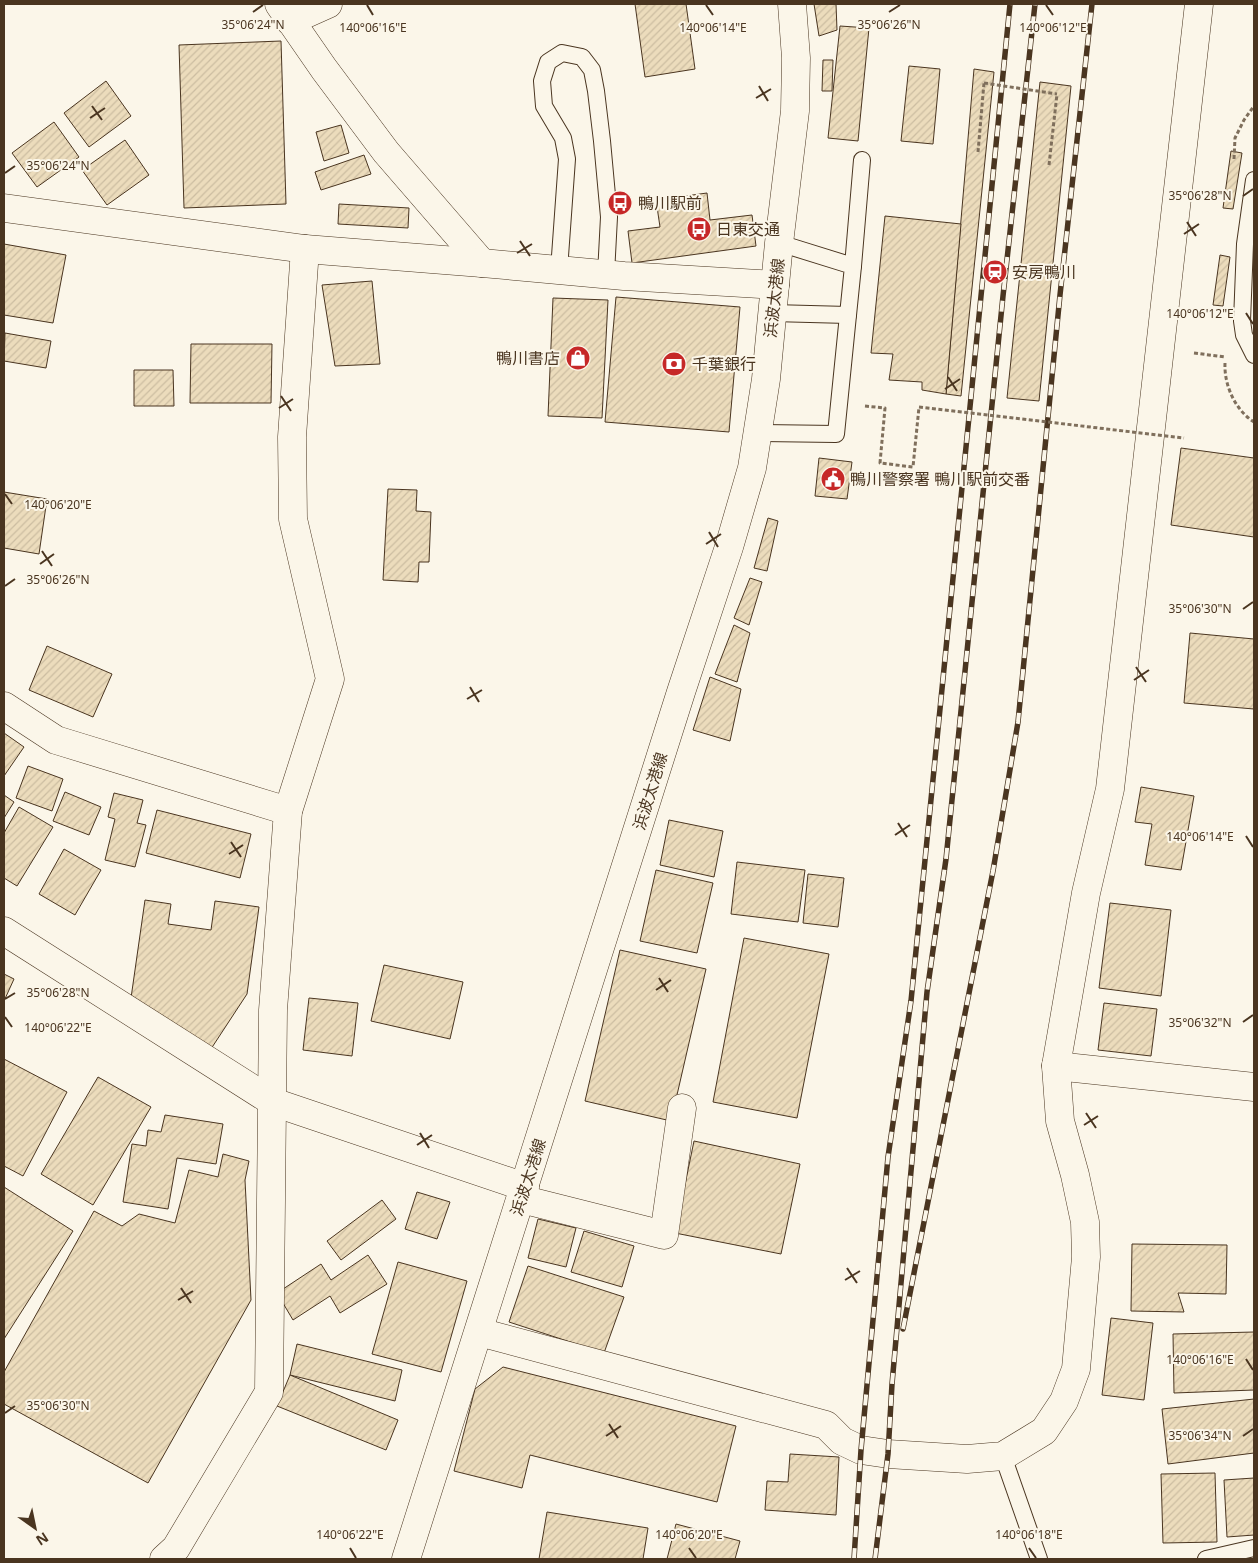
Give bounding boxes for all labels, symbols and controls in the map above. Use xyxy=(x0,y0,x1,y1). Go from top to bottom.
text: 35°06'24"N xyxy=(221,16,285,33)
text: 35°06'26"N xyxy=(857,16,921,33)
text: 140°06'16"E xyxy=(339,19,407,36)
text: 140°06'14"E xyxy=(679,19,747,36)
text: 140°06'12"E xyxy=(1019,19,1087,36)
text: 35°06'24"N xyxy=(26,157,90,174)
text: 35°06'28"N xyxy=(1168,187,1232,204)
bus stop icon: 鴨川駅前 xyxy=(607,190,633,216)
place label: 鴨川駅前 xyxy=(638,192,702,214)
bus stop icon: 日東交通 xyxy=(686,216,712,242)
place label: 日東交通 xyxy=(716,218,780,240)
street label: 浜波太港線 xyxy=(759,257,789,339)
station icon: 安房鴨川 xyxy=(982,259,1008,285)
place label: 安房鴨川 xyxy=(1012,261,1076,283)
text: 140°06'12"E xyxy=(1166,305,1234,322)
shop icon: 鴨川書店 xyxy=(565,345,591,371)
place label: 鴨川書店 xyxy=(496,347,560,369)
bank icon: 千葉銀行 xyxy=(661,351,687,377)
place label: 千葉銀行 xyxy=(692,353,756,375)
public building icon: 鴨川警察署 鴨川駅前交番 xyxy=(820,466,846,492)
place label: 鴨川警察署 鴨川駅前交番 xyxy=(850,468,1030,490)
text: 140°06'20"E xyxy=(24,496,92,513)
text: 35°06'26"N xyxy=(26,571,90,588)
text: 35°06'30"N xyxy=(1168,600,1232,617)
street label: 浜波太港線 xyxy=(628,750,672,832)
text: 140°06'14"E xyxy=(1166,828,1234,845)
text: 35°06'28"N xyxy=(26,984,90,1001)
text: 35°06'32"N xyxy=(1168,1014,1232,1031)
text: 140°06'22"E xyxy=(24,1019,92,1036)
street label: 浜波太港線 xyxy=(505,1136,551,1218)
text: 140°06'16"E xyxy=(1166,1351,1234,1368)
text: 35°06'30"N xyxy=(26,1397,90,1414)
text: 35°06'34"N xyxy=(1168,1427,1232,1444)
north arrow xyxy=(10,1503,60,1553)
text: 140°06'22"E xyxy=(316,1526,384,1543)
text: 140°06'20"E xyxy=(655,1526,723,1543)
text: 140°06'18"E xyxy=(995,1526,1063,1543)
text: N xyxy=(32,1528,52,1550)

